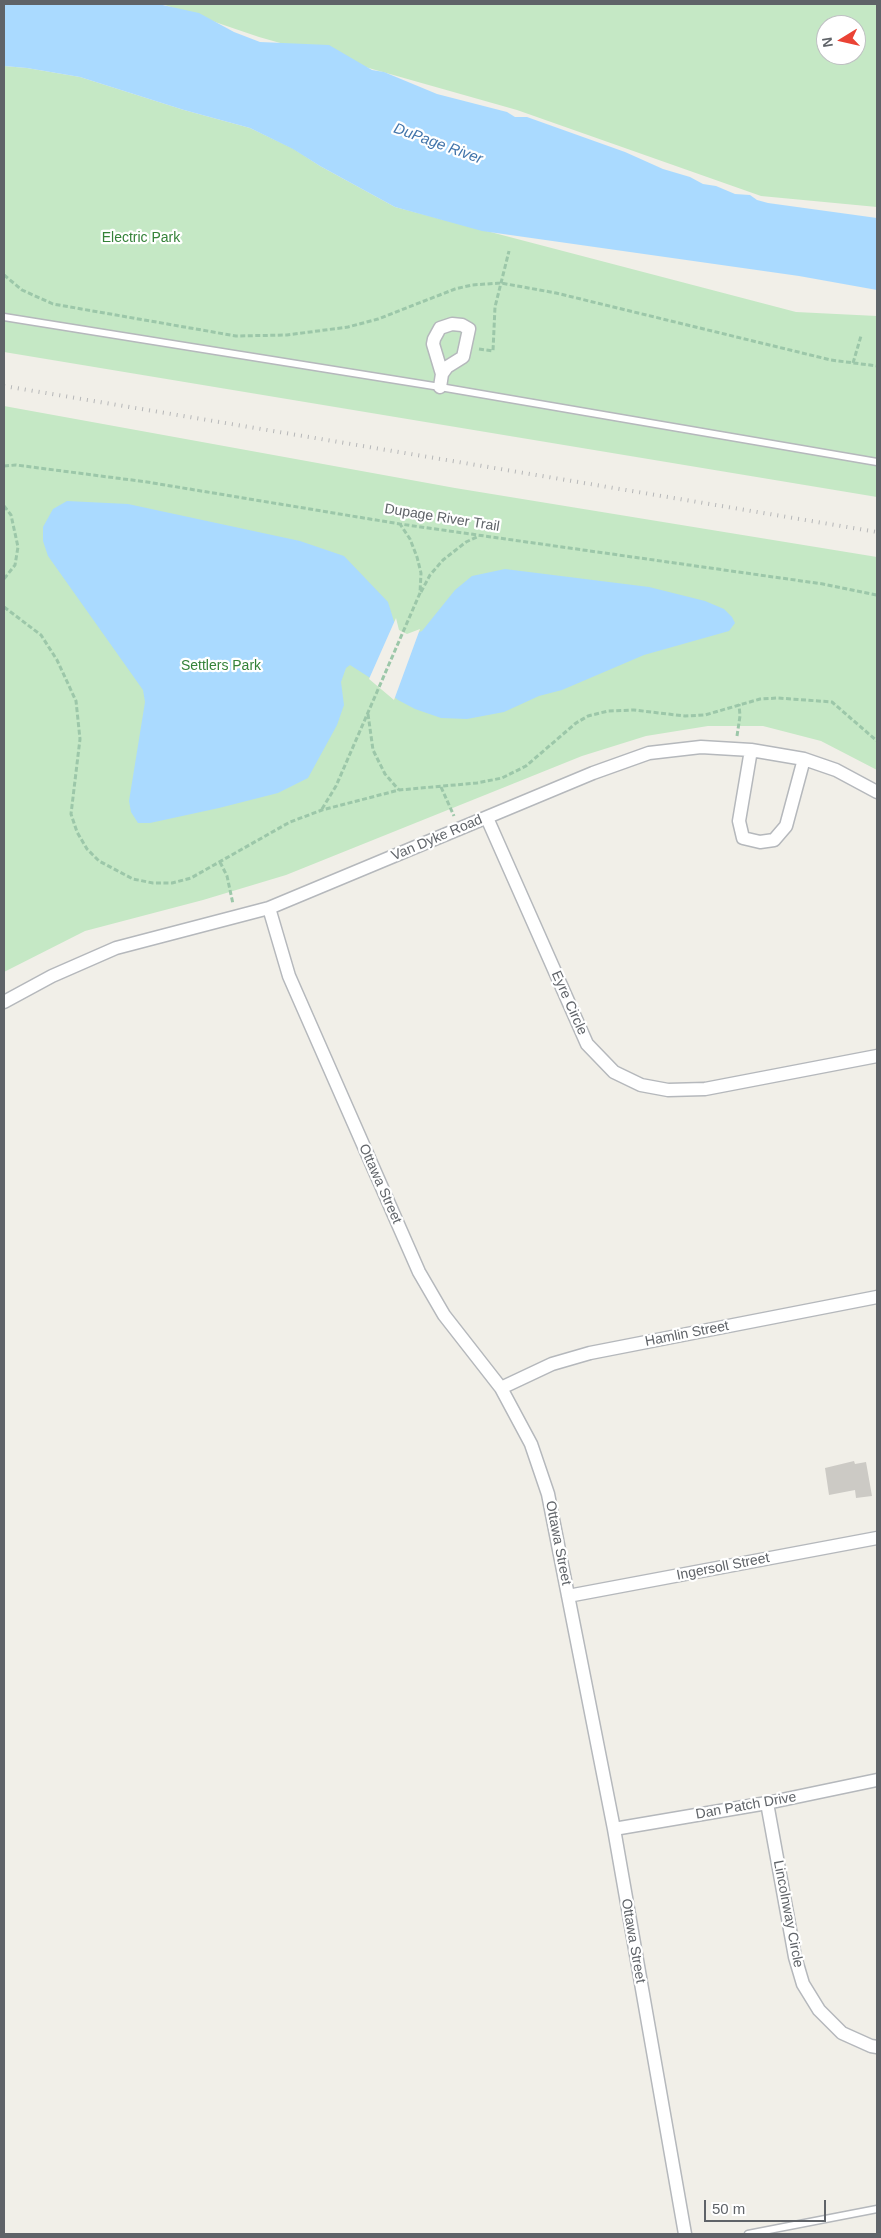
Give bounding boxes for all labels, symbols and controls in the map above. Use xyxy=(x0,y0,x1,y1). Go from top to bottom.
north arrow xyxy=(816,15,866,65)
text: N xyxy=(818,36,836,48)
water label: DuPage River xyxy=(391,120,485,168)
park label: Electric Park xyxy=(102,230,180,246)
street label: Dupage River Trail xyxy=(383,501,501,535)
park label: Settlers Park xyxy=(181,658,261,674)
street label: Van Dyke Road xyxy=(389,811,485,865)
street label: Eyre Circle xyxy=(547,968,591,1038)
street label: Ottawa Street xyxy=(355,1141,405,1227)
street label: Hamlin Street xyxy=(644,1318,730,1350)
street label: Ottawa Street xyxy=(542,1499,574,1587)
street label: Ingersoll Street xyxy=(675,1550,771,1584)
street label: Dan Patch Drive xyxy=(694,1789,798,1823)
street label: Lincolnway Circle xyxy=(769,1859,807,1969)
street label: Ottawa Street xyxy=(617,1897,649,1985)
scale bar xyxy=(706,2190,828,2222)
text: 50 m xyxy=(712,2200,745,2217)

